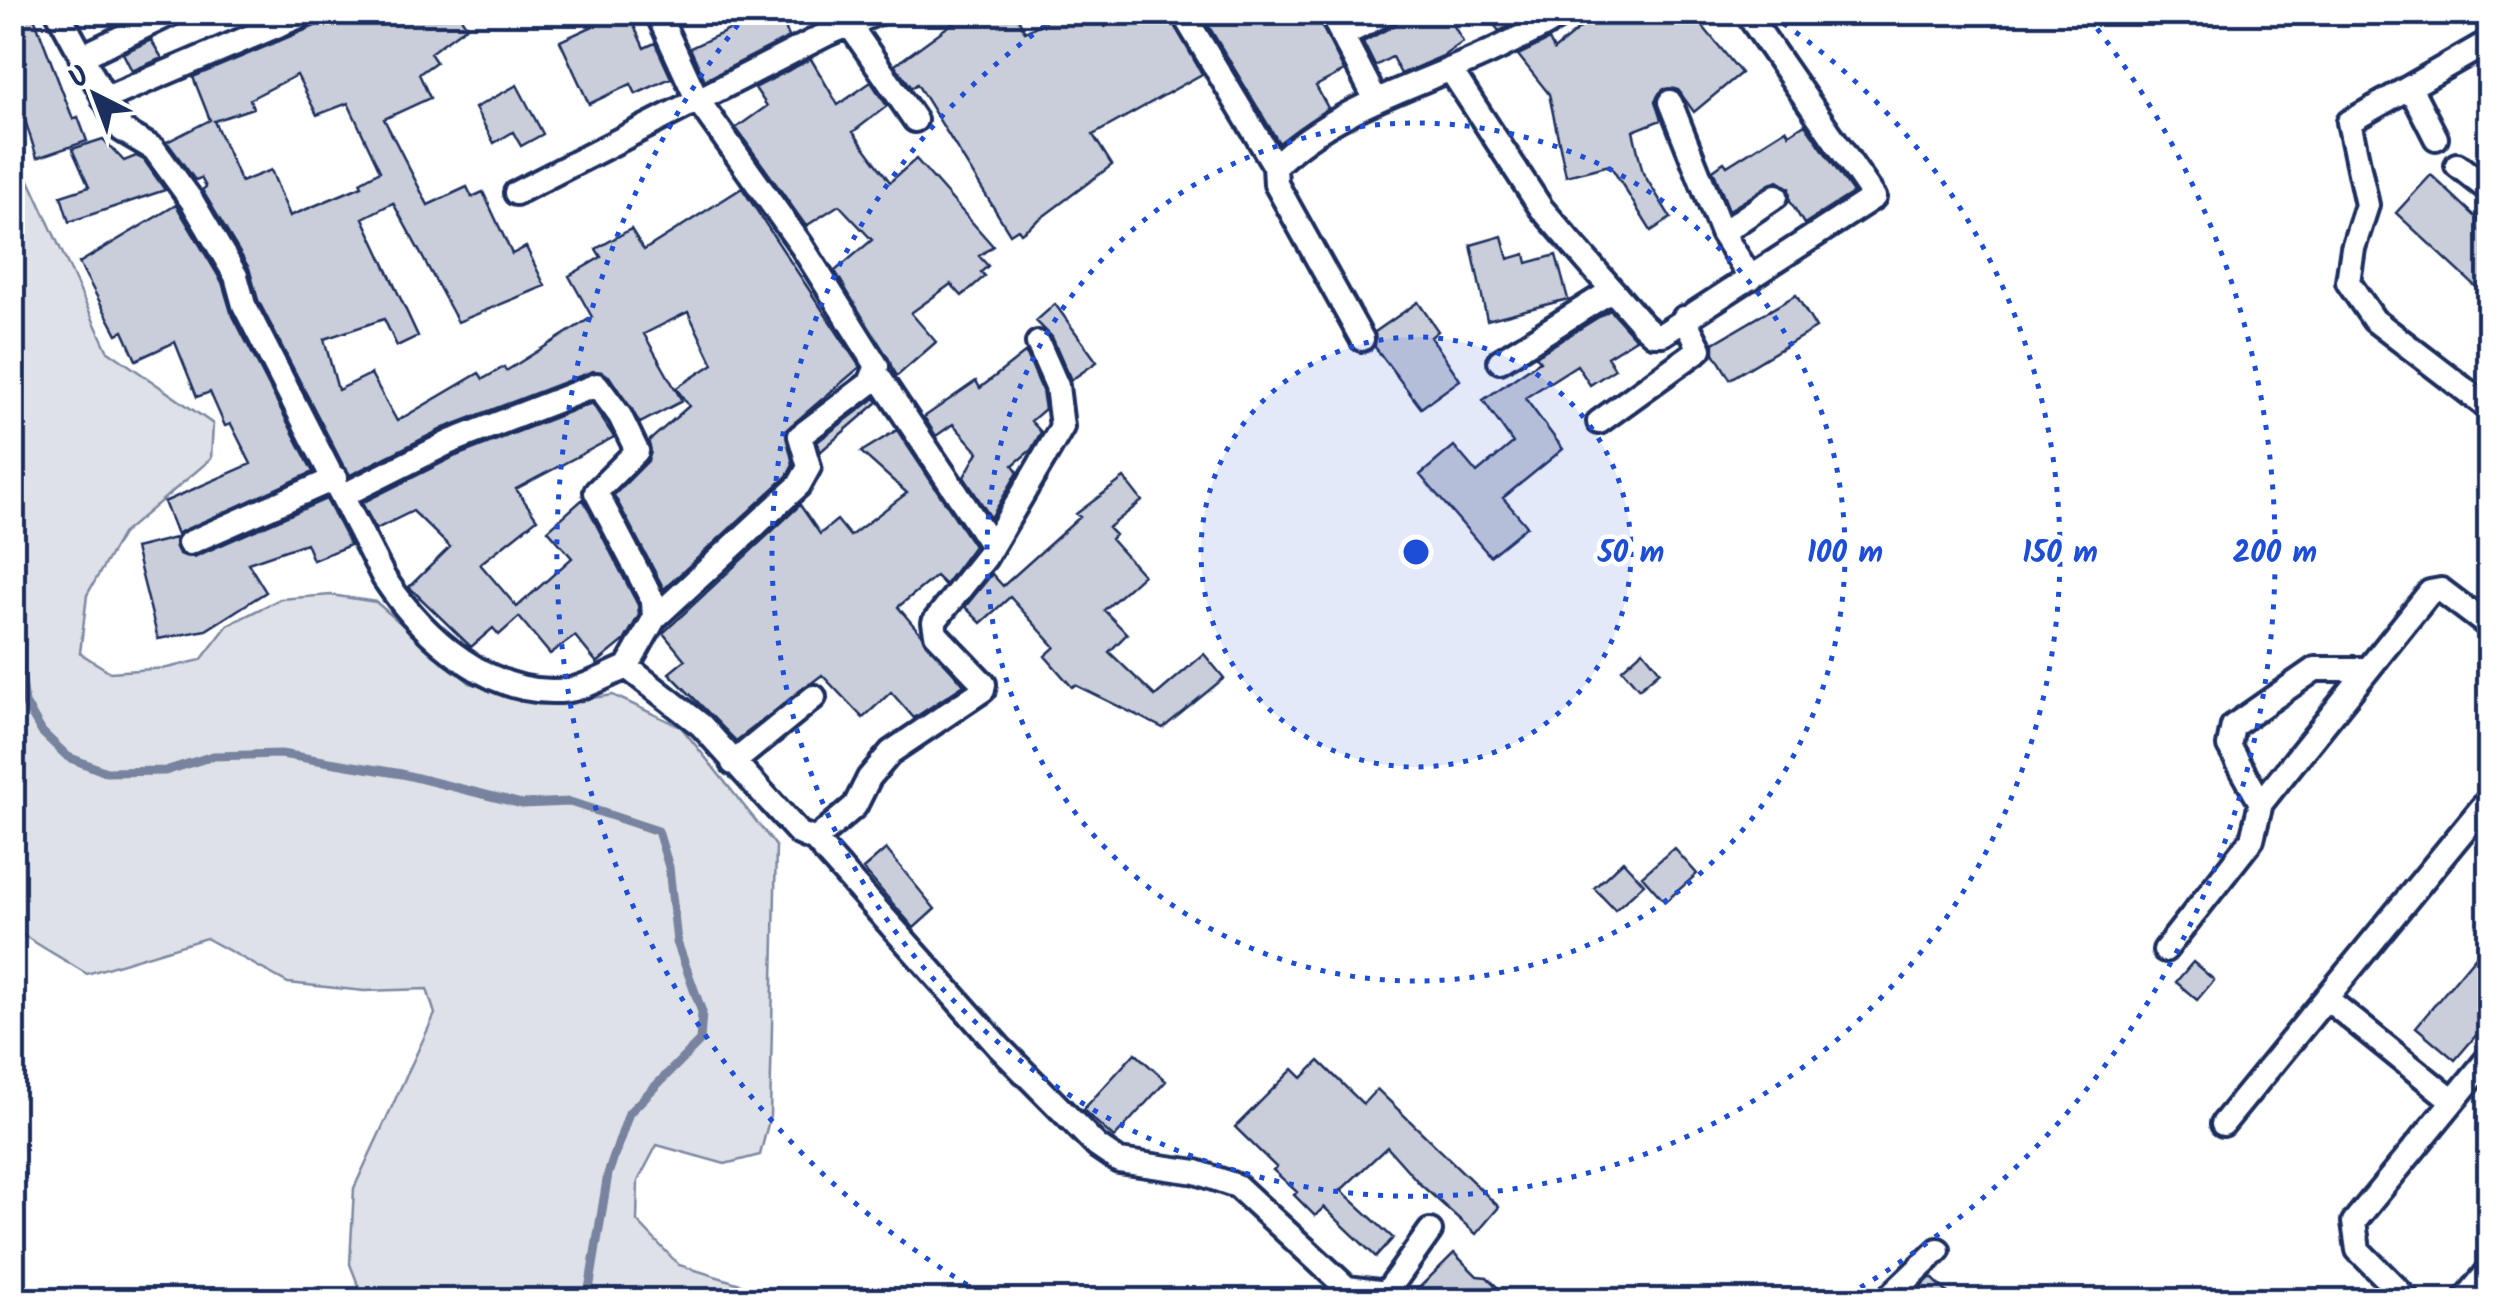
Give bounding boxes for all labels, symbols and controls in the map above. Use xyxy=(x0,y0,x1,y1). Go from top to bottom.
north arrow xyxy=(45,45,145,145)
text: U xyxy=(59,56,101,101)
text: 50 m xyxy=(1597,530,1664,578)
text: 100 m xyxy=(1807,530,1883,578)
text: 150 m xyxy=(2022,530,2098,578)
text: 200 m xyxy=(2233,530,2317,578)
centre of rings xyxy=(1398,534,1434,570)

